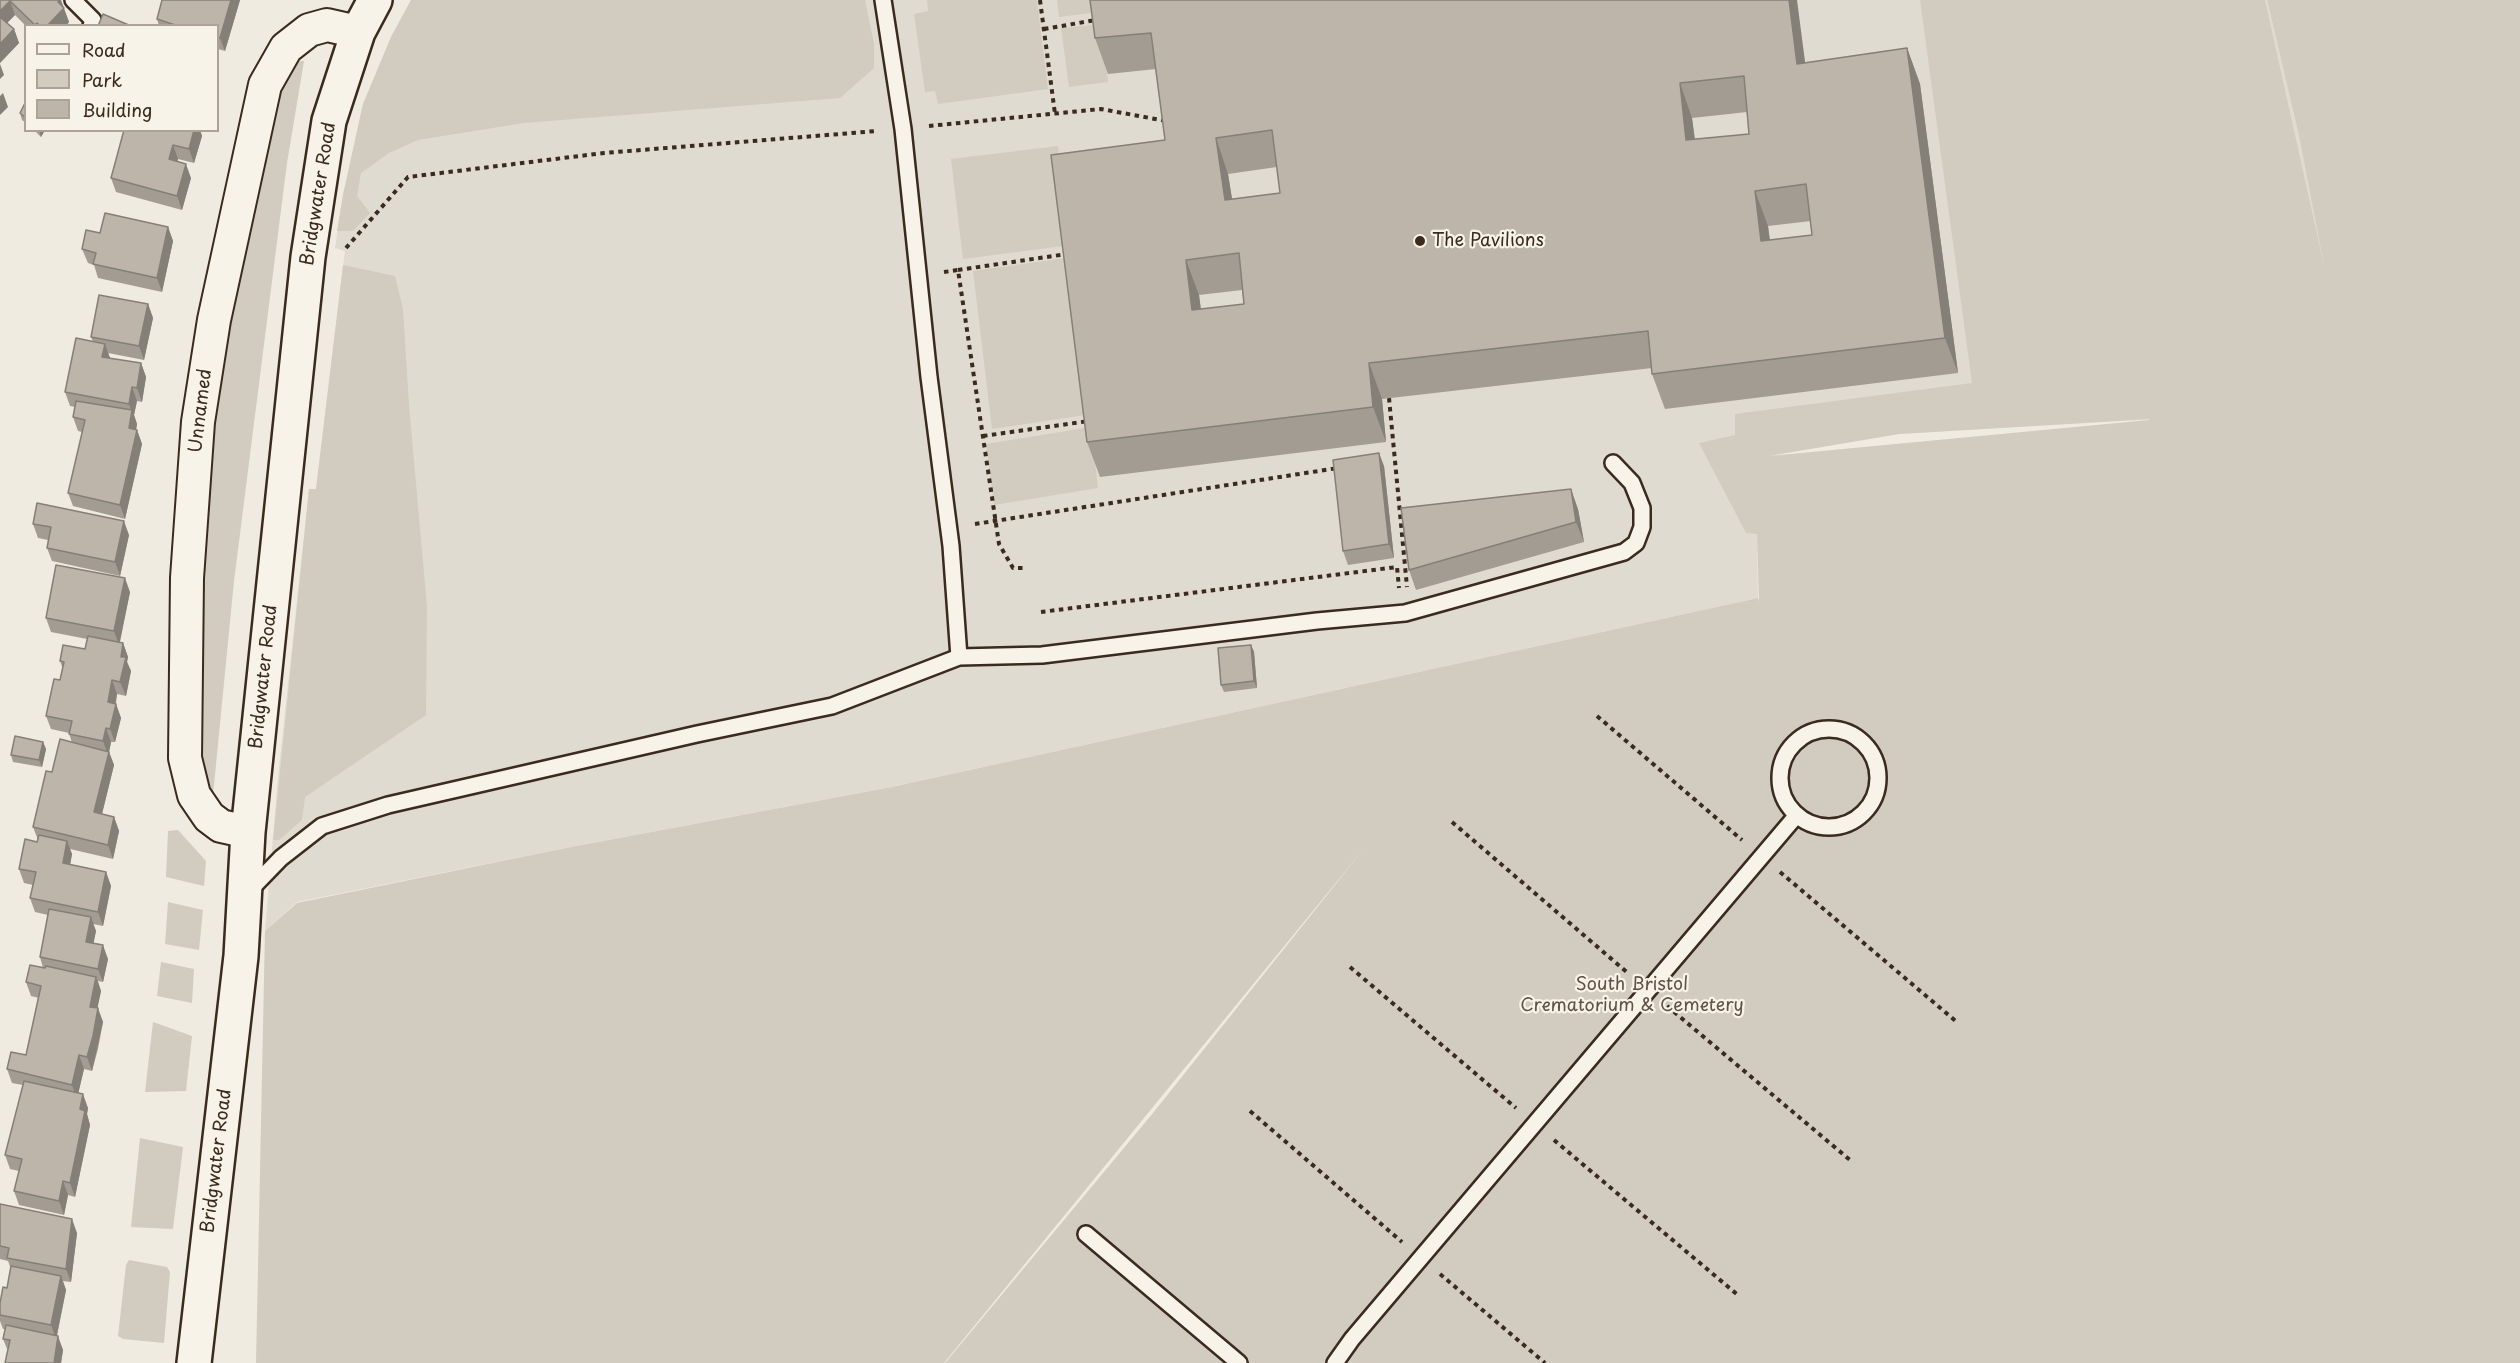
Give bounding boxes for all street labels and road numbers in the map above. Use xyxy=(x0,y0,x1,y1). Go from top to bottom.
street label: Bridgwater Road xyxy=(297,121,341,267)
street label: Unnamed xyxy=(185,368,217,454)
street label: Bridgwater Road xyxy=(246,604,282,750)
street label: Bridgwater Road xyxy=(197,1088,237,1234)

